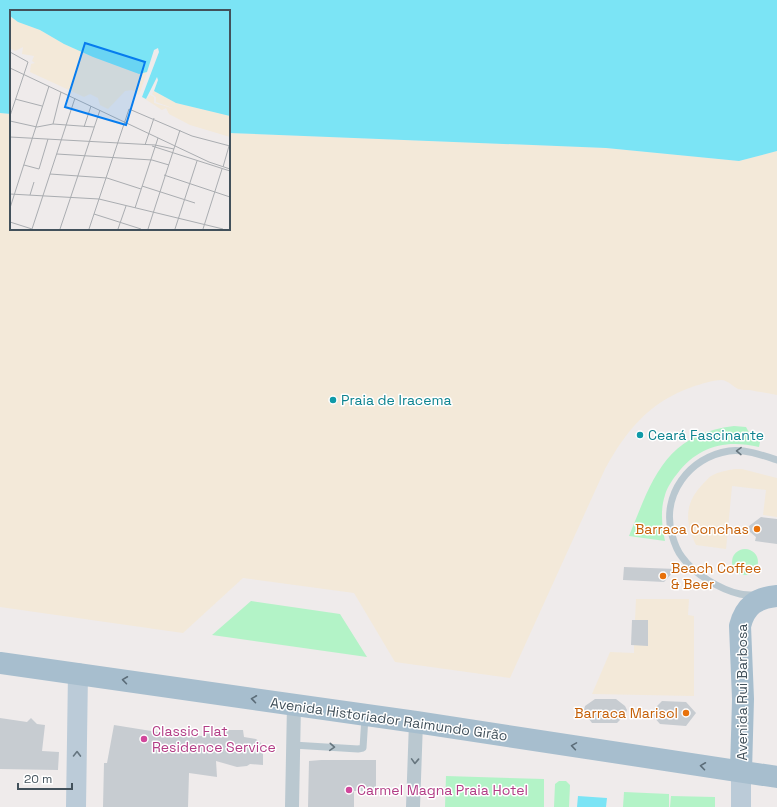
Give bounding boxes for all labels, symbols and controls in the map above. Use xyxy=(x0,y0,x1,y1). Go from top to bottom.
inset map xyxy=(10,10,230,230)
place label: Praia de Iracema xyxy=(341,391,452,409)
marker: Praia de Iracema xyxy=(328,395,338,405)
place label: Ceará Fascinante xyxy=(648,426,764,444)
marker: Ceará Fascinante xyxy=(635,430,645,440)
one-way arrow xyxy=(736,447,742,456)
place label: Barraca Conchas xyxy=(635,520,749,538)
marker: Barraca Conchas xyxy=(752,524,762,534)
place label: Beach Coffee & Beer xyxy=(671,559,761,593)
marker: Beach Coffee & Beer xyxy=(658,571,668,581)
street label: Avenida Rui Barbosa xyxy=(733,624,751,760)
one-way arrow xyxy=(122,676,128,685)
street label: Avenida Historiador Raimundo Girão xyxy=(269,693,509,745)
one-way arrow xyxy=(251,695,257,704)
place label: Barraca Marisol xyxy=(574,704,678,722)
marker: Barraca Marisol xyxy=(681,708,691,718)
place label: Classic Flat Residence Service xyxy=(152,722,276,756)
marker: Classic Flat Residence Service xyxy=(139,734,149,744)
one-way arrow xyxy=(571,742,577,751)
one-way arrow xyxy=(329,743,335,752)
one-way arrow xyxy=(73,751,81,757)
one-way arrow xyxy=(411,758,419,764)
one-way arrow xyxy=(700,762,706,771)
scale bar xyxy=(18,765,72,791)
text: 20 m xyxy=(24,771,52,787)
place label: Carmel Magna Praia Hotel xyxy=(357,781,528,799)
marker: Carmel Magna Praia Hotel xyxy=(344,785,354,795)

